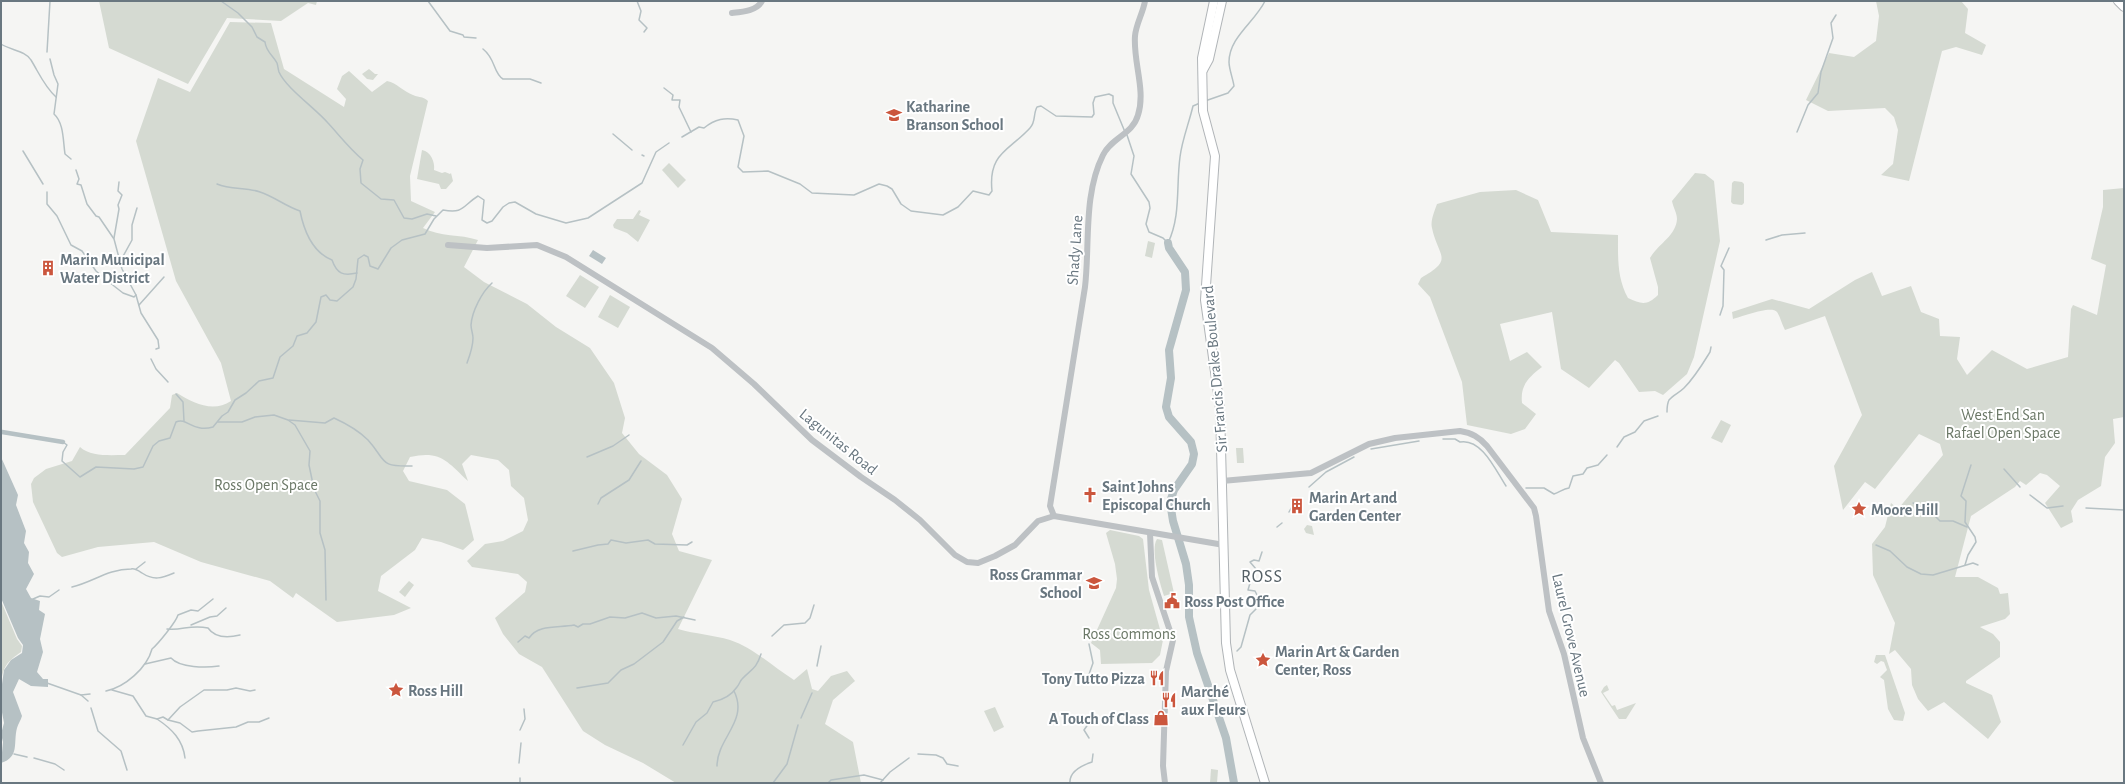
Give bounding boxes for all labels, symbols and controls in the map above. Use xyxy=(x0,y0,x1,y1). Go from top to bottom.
place label: Katharine Branson School xyxy=(906,99,1004,133)
school or university icon: Katharine Branson School xyxy=(885,106,903,124)
street label: Shady Lane xyxy=(1065,214,1086,286)
place label: Marin Municipal Water District xyxy=(60,252,165,286)
building icon: Marin Municipal Water District xyxy=(39,259,57,277)
street label: Sir Francis Drake Boulevard xyxy=(1200,285,1230,453)
street label: Lagunitas Road xyxy=(796,406,880,478)
park label: West End San Rafael Open Space xyxy=(1945,407,2061,441)
park label: Ross Open Space xyxy=(214,477,318,493)
place label: Saint Johns Episcopal Church xyxy=(1102,479,1211,513)
church icon: Saint Johns Episcopal Church xyxy=(1081,486,1099,504)
place label: Marin Art and Garden Center xyxy=(1309,490,1401,524)
building icon: Marin Art and Garden Center xyxy=(1288,497,1306,515)
place icon: Moore Hill xyxy=(1850,500,1868,518)
place label: Moore Hill xyxy=(1871,502,1938,518)
place label: Ross Grammar School xyxy=(989,567,1082,601)
district label: ROSS xyxy=(1241,568,1283,586)
street label: Laurel Grove Avenue xyxy=(1549,572,1593,699)
school or university icon: Ross Grammar School xyxy=(1085,574,1103,592)
public building icon: Ross Post Office xyxy=(1163,592,1181,610)
place label: Ross Post Office xyxy=(1184,594,1285,610)
park label: Ross Commons xyxy=(1082,626,1176,642)
place label: Marin Art & Garden Center, Ross xyxy=(1275,644,1400,678)
place icon: Marin Art & Garden Center, Ross xyxy=(1254,651,1272,669)
restaurant icon: Tony Tutto Pizza xyxy=(1148,669,1166,687)
place label: Tony Tutto Pizza xyxy=(1042,671,1145,688)
place icon: Ross Hill xyxy=(387,681,405,699)
place label: Ross Hill xyxy=(408,683,463,699)
place label: Marché aux Fleurs xyxy=(1181,684,1246,718)
restaurant icon: Marché aux Fleurs xyxy=(1160,691,1178,709)
shop icon: A Touch of Class xyxy=(1152,709,1170,727)
place label: A Touch of Class xyxy=(1049,711,1149,727)

